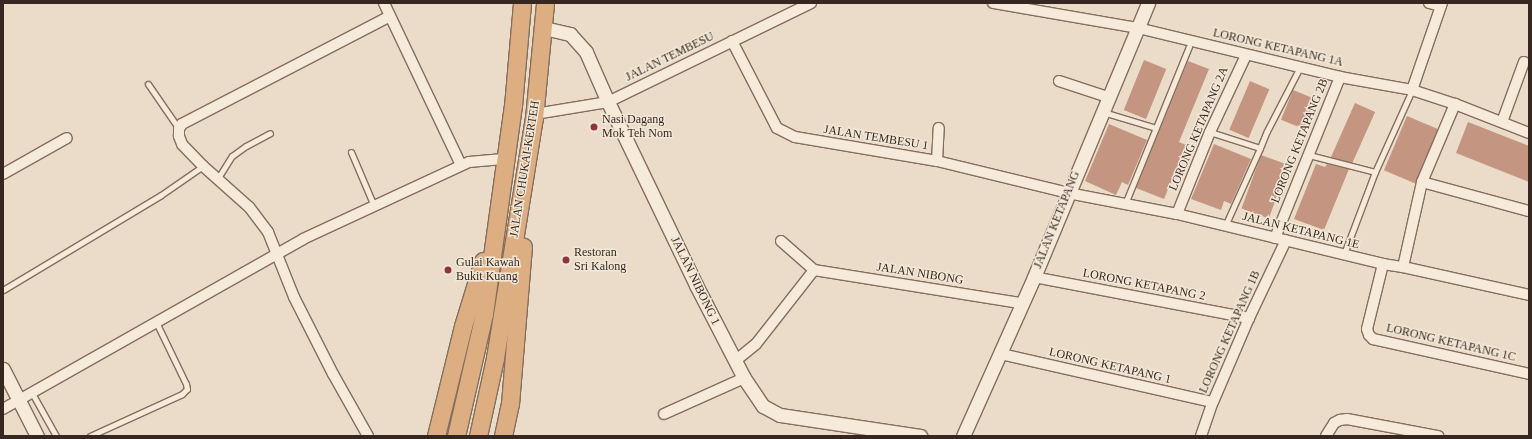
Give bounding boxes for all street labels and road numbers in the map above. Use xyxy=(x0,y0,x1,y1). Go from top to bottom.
street label: LORONG KETAPANG 1A xyxy=(1211,26,1345,70)
street label: JALAN TEMBESU xyxy=(623,29,717,85)
street label: LORONG KETAPANG 2A xyxy=(1166,65,1232,193)
street label: LORONG KETAPANG 2B xyxy=(1268,77,1332,205)
street label: JALAN CHUKAI-KERTEH xyxy=(507,100,543,238)
street label: JALAN TEMBESU 1 xyxy=(823,123,929,153)
street label: JALAN KETAPANG xyxy=(1031,169,1083,271)
street label: JALAN KETAPANG 1E xyxy=(1241,210,1361,252)
street label: JALAN NIBONG 1 xyxy=(667,234,723,328)
street label: JALAN NIBONG xyxy=(876,260,964,288)
street label: LORONG KETAPANG 2 xyxy=(1081,266,1207,304)
street label: LORONG KETAPANG 1B xyxy=(1196,269,1264,395)
street label: LORONG KETAPANG 1C xyxy=(1385,321,1517,365)
street label: LORONG KETAPANG 1 xyxy=(1048,345,1172,387)

